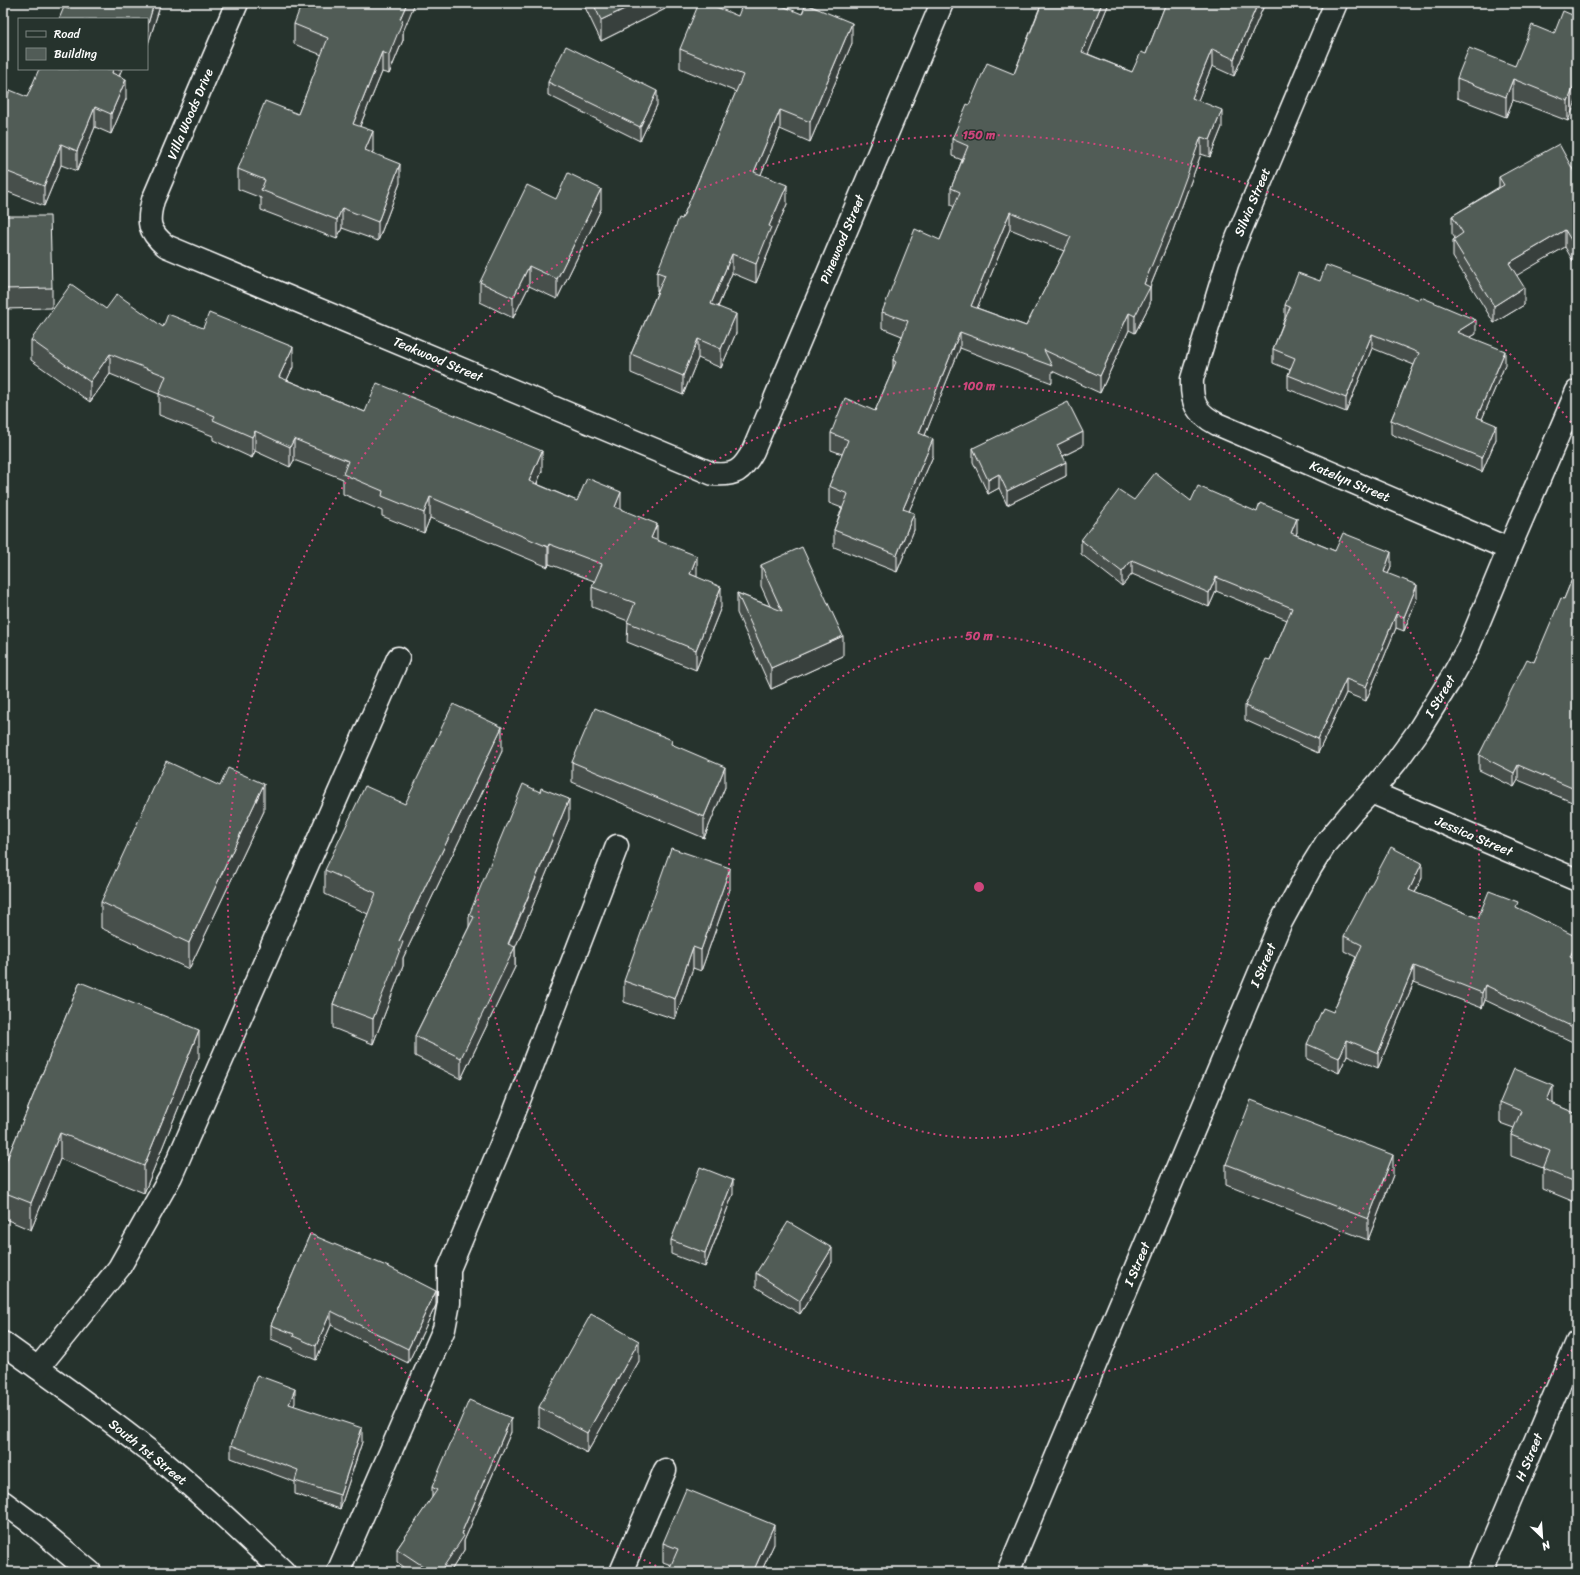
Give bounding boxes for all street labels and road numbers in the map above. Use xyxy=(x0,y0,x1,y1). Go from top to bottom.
street label: Villa Woods Drive xyxy=(160,65,220,163)
street label: Silvia Street xyxy=(1227,164,1277,240)
street label: Pinewood Street xyxy=(813,190,871,287)
street label: Teakwood Street xyxy=(389,330,487,389)
street label: Katelyn Street xyxy=(1306,454,1394,508)
street label: I Street xyxy=(1418,670,1462,723)
street label: Jessica Street xyxy=(1431,809,1517,863)
street label: I Street xyxy=(1243,938,1283,992)
street label: I Street xyxy=(1117,1237,1157,1291)
street label: South 1st Street xyxy=(104,1413,193,1491)
street label: H Street xyxy=(1509,1429,1550,1485)

